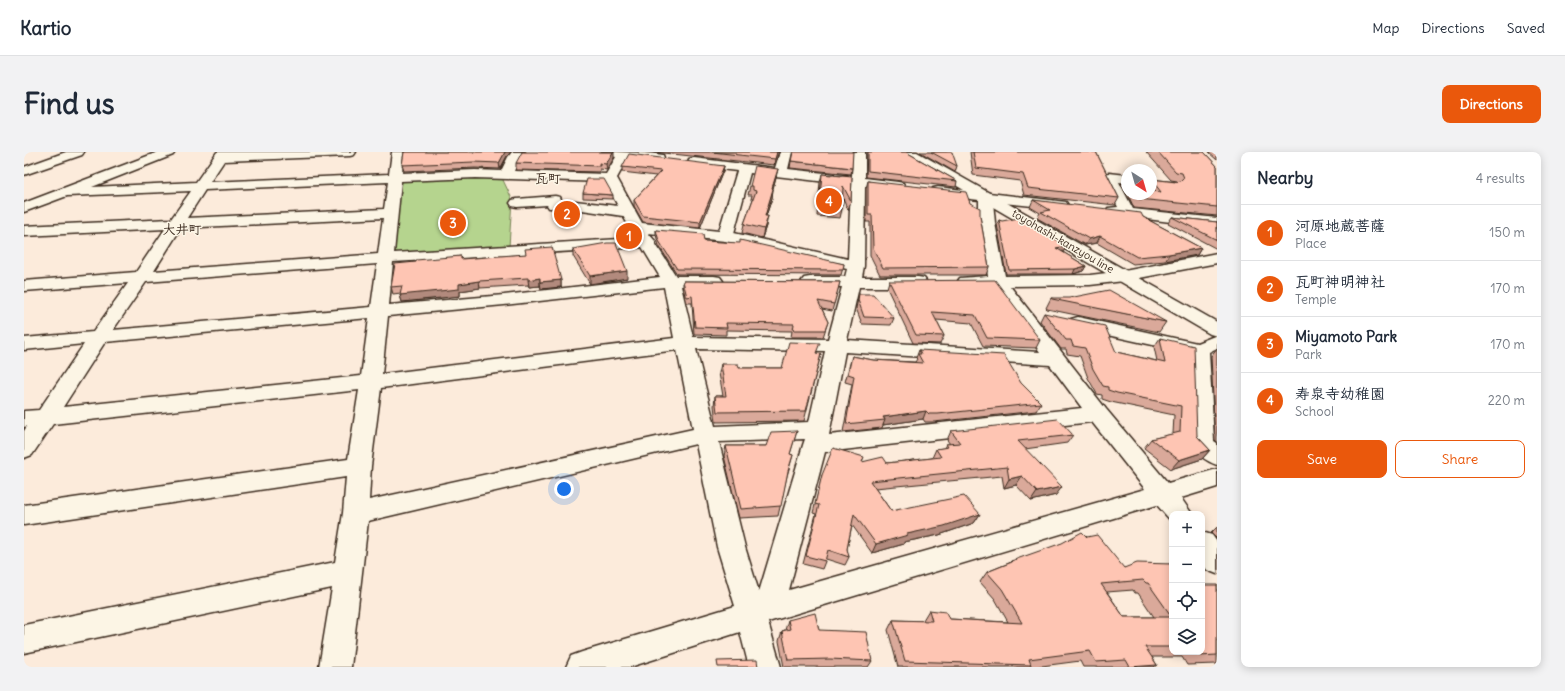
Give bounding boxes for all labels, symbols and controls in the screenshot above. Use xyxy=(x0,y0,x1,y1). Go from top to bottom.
text: Kartio xyxy=(20,16,72,40)
text: Map xyxy=(1372,19,1399,37)
text: Directions xyxy=(1421,19,1485,37)
text: Saved xyxy=(1507,19,1545,37)
button: Directions xyxy=(1442,85,1541,123)
text: Find us xyxy=(24,86,115,122)
north arrow xyxy=(1121,164,1157,200)
text: Nearby xyxy=(1257,167,1313,189)
district label: 瓦町 xyxy=(535,170,561,187)
text: 4 results xyxy=(1476,170,1525,187)
pin: 4 xyxy=(816,186,842,216)
pin: 2 xyxy=(554,199,580,229)
street label: toyohashi-kanzyou line xyxy=(1009,206,1117,276)
pin: 3 xyxy=(440,208,466,238)
text: 河原地蔵菩薩 xyxy=(1295,216,1385,235)
district label: 大井町 xyxy=(162,221,202,238)
pin: 1 xyxy=(616,221,642,251)
text: 1 xyxy=(1267,224,1273,241)
text: 150 m xyxy=(1489,224,1525,241)
text: Place xyxy=(1295,235,1326,252)
text: 瓦町神明神社 xyxy=(1295,272,1385,291)
text: 2 xyxy=(1266,280,1274,297)
text: 170 m xyxy=(1490,280,1525,297)
text: Temple xyxy=(1295,291,1337,308)
text: Miyamoto Park xyxy=(1295,327,1397,346)
text: 3 xyxy=(1266,336,1274,353)
text: 170 m xyxy=(1490,336,1525,353)
text: Park xyxy=(1295,346,1322,363)
text: 寿泉寺幼稚園 xyxy=(1295,384,1385,403)
text: 4 xyxy=(1266,392,1274,409)
text: 220 m xyxy=(1488,392,1525,409)
text: School xyxy=(1295,403,1334,420)
button: Save xyxy=(1257,440,1387,478)
button: Share xyxy=(1395,440,1525,478)
your location xyxy=(554,479,574,499)
map controls xyxy=(1169,511,1205,655)
button: + xyxy=(1169,511,1205,547)
button: − xyxy=(1169,547,1205,583)
button: locate xyxy=(1169,583,1205,619)
button: layers xyxy=(1169,619,1205,655)

